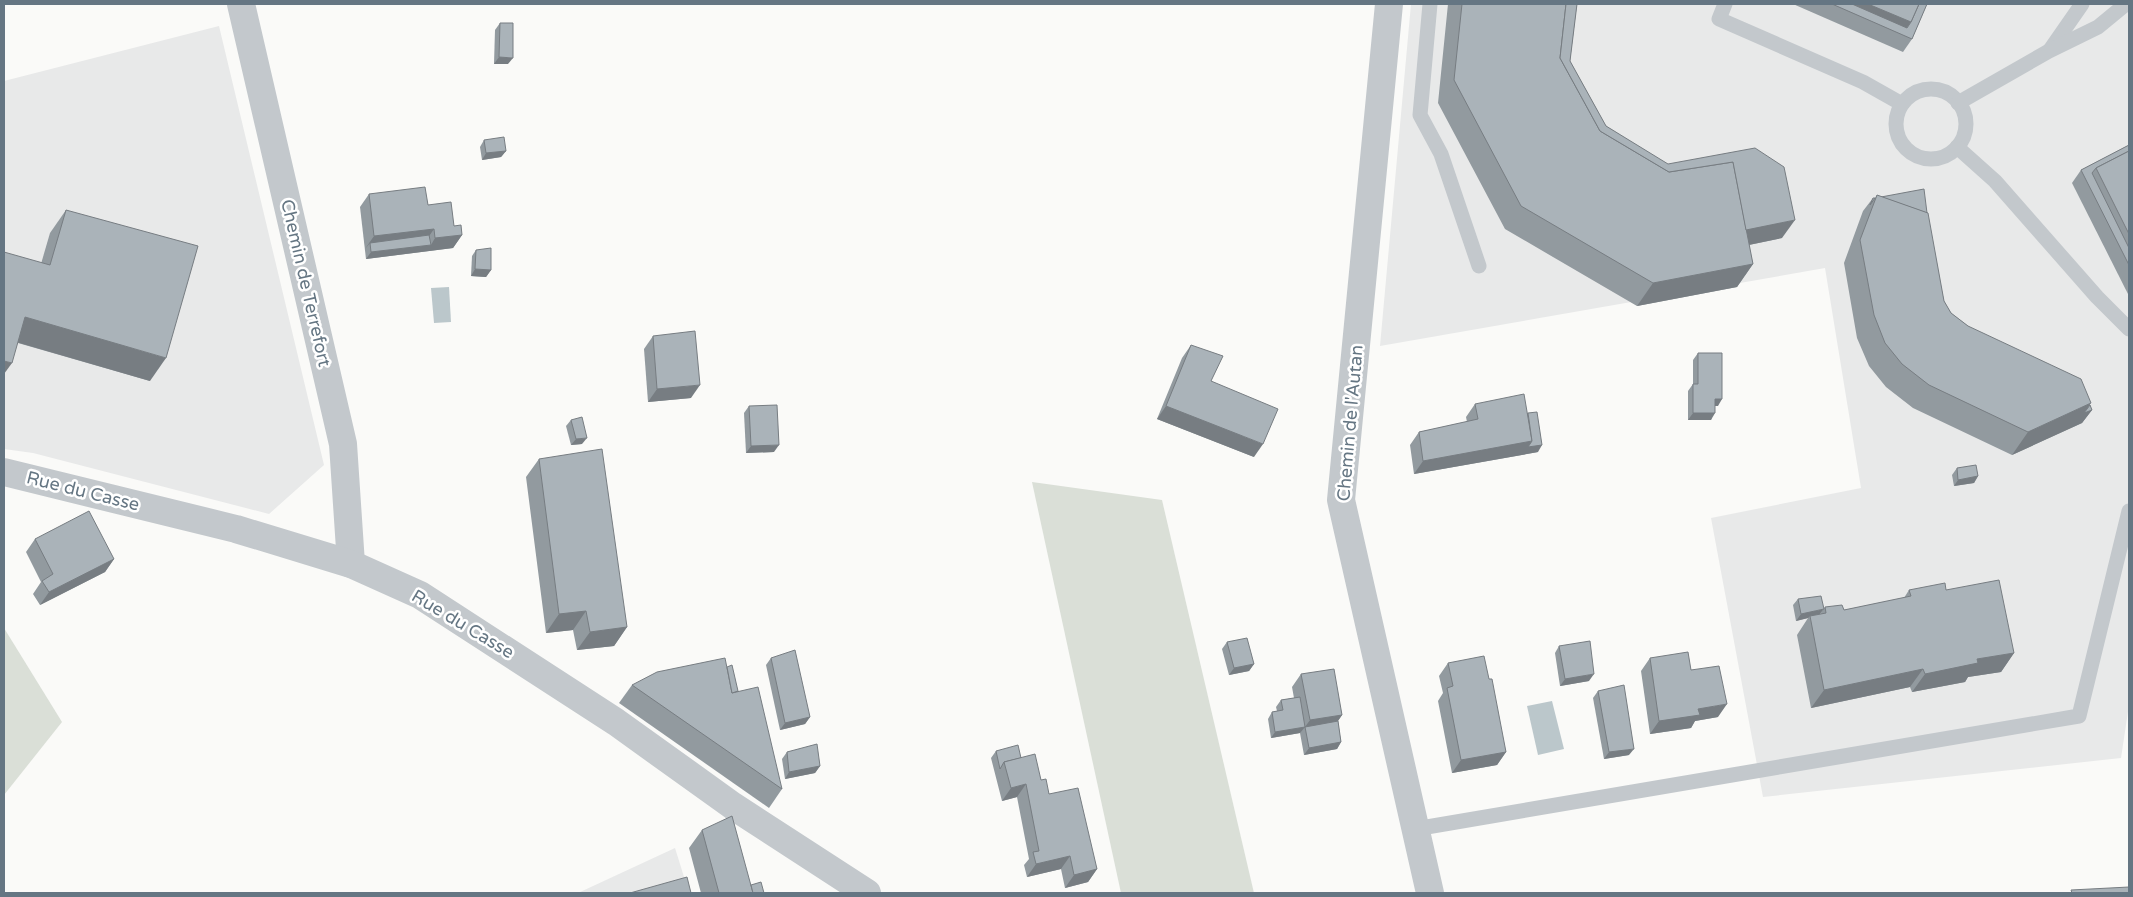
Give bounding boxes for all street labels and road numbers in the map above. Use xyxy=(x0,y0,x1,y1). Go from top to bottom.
street label: Chemin de Terrefort xyxy=(276,197,336,369)
street label: Chemin de l'Autan xyxy=(1332,344,1368,502)
street label: Rue du Casse xyxy=(24,466,142,516)
street label: Rue du Casse xyxy=(408,585,518,663)

